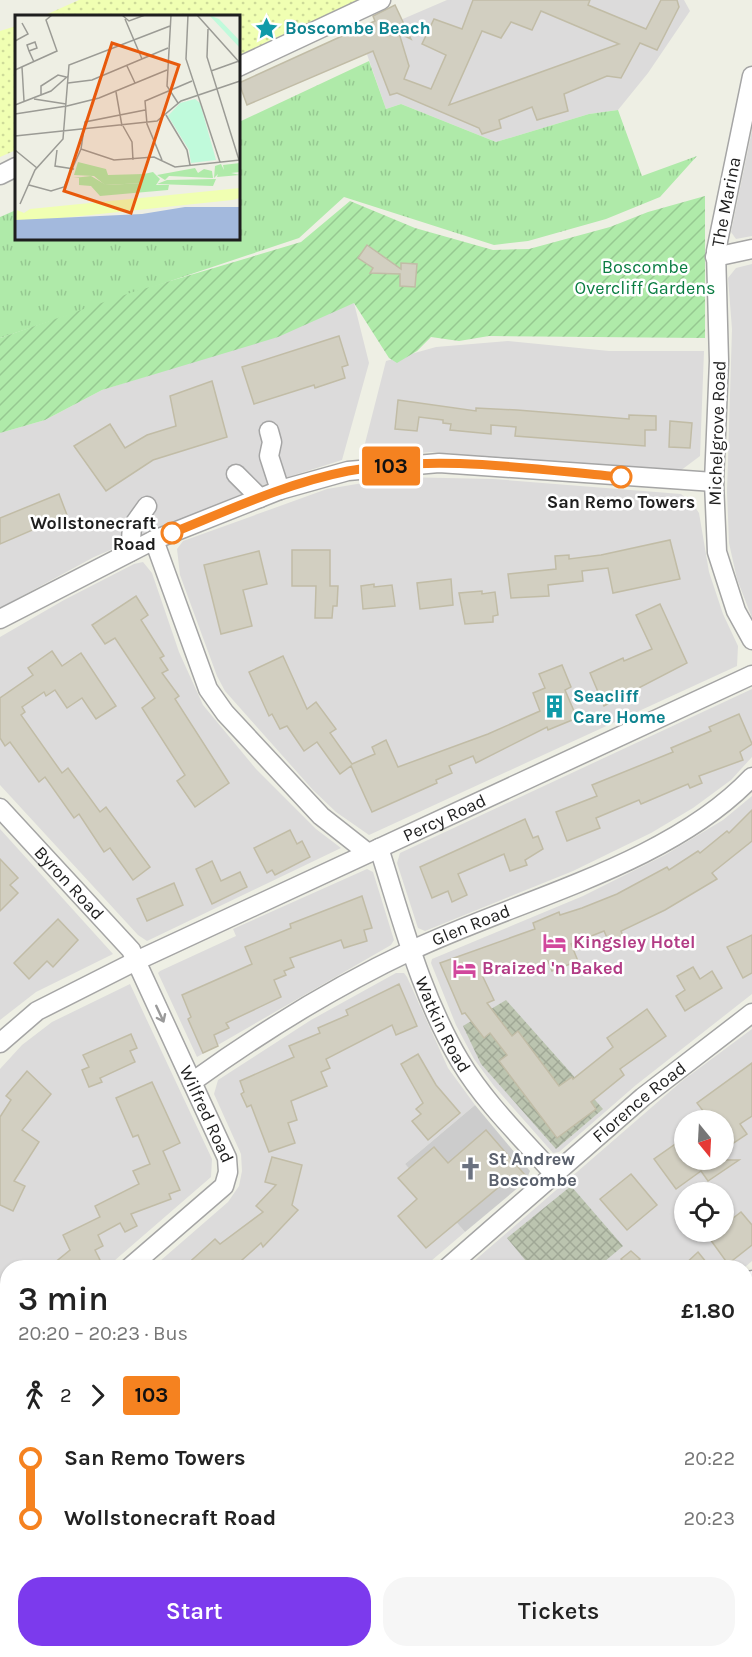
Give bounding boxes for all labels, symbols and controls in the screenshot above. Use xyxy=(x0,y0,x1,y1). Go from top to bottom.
inset map xyxy=(15,15,240,240)
place icon: Boscombe Beach xyxy=(254,15,280,41)
place label: Boscombe Beach xyxy=(285,17,431,39)
street label: The Marina xyxy=(707,155,745,249)
park label: Boscombe Overcliff Gardens xyxy=(575,256,715,299)
street label: Michelgrove Road xyxy=(703,360,731,506)
line badge: 103 xyxy=(356,446,426,486)
text: 103 xyxy=(374,454,408,478)
marker: San Remo Towers xyxy=(610,466,632,488)
place label: San Remo Towers xyxy=(547,491,695,513)
place label: Wollstonecraft Road xyxy=(30,512,156,555)
marker: Wollstonecraft Road xyxy=(161,522,183,544)
place label: Seacliff Care Home xyxy=(573,685,666,728)
building icon: Seacliff Care Home xyxy=(542,693,568,719)
street label: Percy Road xyxy=(399,789,490,847)
street label: Byron Road xyxy=(30,841,109,924)
street label: Glen Road xyxy=(428,900,513,951)
hotel icon: Kingsley Hotel xyxy=(542,929,568,955)
place label: Kingsley Hotel xyxy=(573,931,696,953)
hotel icon: Braized 'n Baked xyxy=(451,955,477,981)
place label: Braized 'n Baked xyxy=(482,957,624,979)
street label: Watkin Road xyxy=(410,973,475,1077)
one-way arrow xyxy=(155,1005,167,1023)
street label: Florence Road xyxy=(588,1057,691,1147)
street label: Wilfred Road xyxy=(175,1062,239,1166)
north arrow xyxy=(674,1110,734,1170)
map controls xyxy=(674,1110,734,1242)
place label: St Andrew Boscombe xyxy=(488,1148,577,1191)
church icon: St Andrew Boscombe xyxy=(457,1156,483,1182)
button: locate xyxy=(674,1182,734,1242)
text: 3 min xyxy=(18,1280,109,1318)
text: £1.80 xyxy=(681,1298,735,1324)
text: 20:20 – 20:23 · Bus xyxy=(18,1322,188,1345)
icon: walk xyxy=(18,1379,51,1412)
icon: forward xyxy=(81,1379,114,1412)
text: 103 xyxy=(135,1383,168,1407)
text: 2 xyxy=(60,1384,72,1407)
text: San Remo Towers xyxy=(64,1445,246,1471)
text: 20:22 xyxy=(684,1447,735,1470)
text: Wollstonecraft Road xyxy=(64,1505,276,1531)
text: 20:23 xyxy=(684,1507,735,1530)
button: Start xyxy=(18,1577,371,1646)
button: Tickets xyxy=(383,1577,735,1646)

